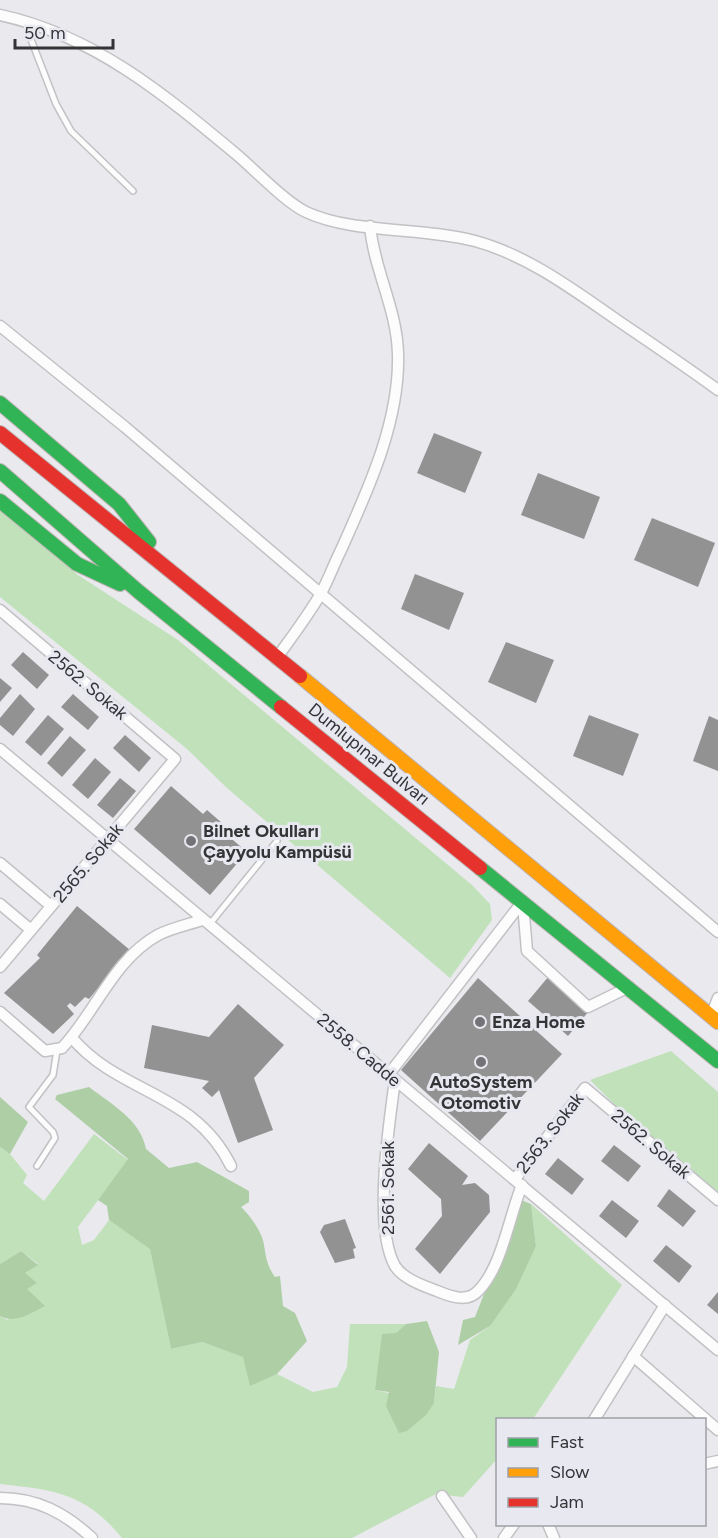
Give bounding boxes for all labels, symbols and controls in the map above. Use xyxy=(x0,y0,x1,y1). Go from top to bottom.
scale bar xyxy=(15,12,112,50)
text: 50 m xyxy=(24,22,66,44)
street label: 2562. Sokak xyxy=(44,645,132,725)
street label: Dumlupınar Bulvarı xyxy=(304,698,434,810)
street label: 2565. Sokak xyxy=(48,819,128,907)
place label: Bilnet Okulları Çayyolu Kampüsü xyxy=(203,820,352,863)
marker: Bilnet Okulları Çayyolu Kampüsü xyxy=(184,834,198,848)
street label: 2558. Cadde xyxy=(312,1008,406,1092)
place label: Enza Home xyxy=(492,1011,585,1033)
marker: Enza Home xyxy=(473,1015,487,1029)
marker: AutoSystem Otomotiv xyxy=(474,1055,488,1069)
place label: AutoSystem Otomotiv xyxy=(429,1071,533,1114)
street label: 2563. Sokak xyxy=(512,1088,589,1178)
street label: 2562. Sokak xyxy=(607,1104,695,1184)
street label: 2561. Sokak xyxy=(377,1141,399,1235)
legend xyxy=(496,1418,706,1526)
text: Fast xyxy=(550,1431,584,1453)
text: Slow xyxy=(550,1461,589,1483)
text: Jam xyxy=(550,1491,584,1513)

